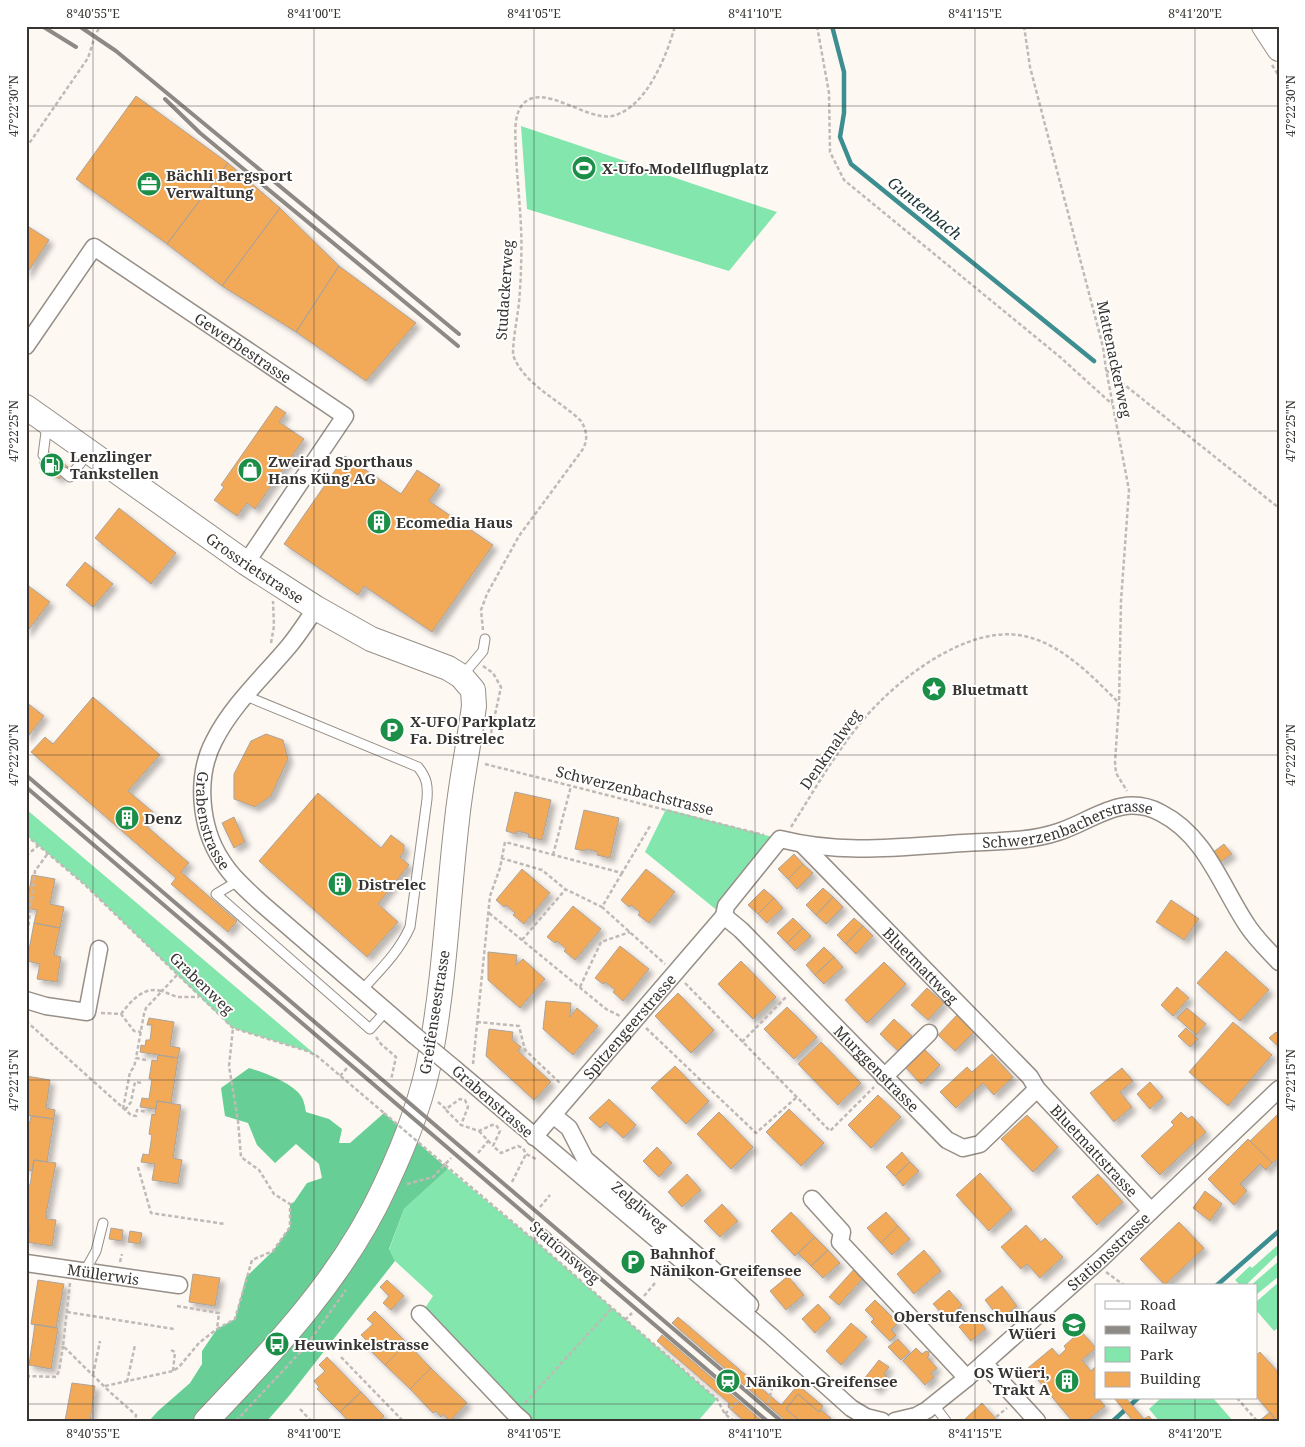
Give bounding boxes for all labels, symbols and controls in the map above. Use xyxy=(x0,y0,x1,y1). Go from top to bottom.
text: 8°40'55"E xyxy=(66,5,120,22)
text: 8°41'00"E xyxy=(287,5,341,22)
text: 8°41'05"E xyxy=(507,5,561,22)
text: 8°41'10"E xyxy=(728,5,782,22)
text: 8°41'15"E xyxy=(948,5,1002,22)
text: 8°41'20"E xyxy=(1168,5,1222,22)
text: 47°22'30"N xyxy=(5,75,22,137)
text: 47°22'30"N xyxy=(1282,75,1299,137)
sports icon: X-Ufo-Modellflugplatz xyxy=(571,155,597,181)
place label: X-Ufo-Modellflugplatz xyxy=(602,158,768,178)
place label: Bächli Bergsport Verwaltung xyxy=(166,165,292,202)
office icon: Bächli Bergsport Verwaltung xyxy=(136,171,162,197)
water label: Guntenbach xyxy=(883,171,967,245)
street label: Studackerweg xyxy=(491,239,517,341)
street label: Mattenackerweg xyxy=(1093,299,1137,419)
street label: Gewerbestrasse xyxy=(191,308,296,387)
text: 47°22'25"N xyxy=(5,400,22,462)
text: 47°22'25"N xyxy=(1282,400,1299,462)
place label: Lenzlinger Tankstellen xyxy=(70,446,159,483)
place label: Zweirad Sporthaus Hans Küng AG xyxy=(268,451,413,488)
fuel station icon: Lenzlinger Tankstellen xyxy=(39,452,65,478)
shop icon: Zweirad Sporthaus Hans Küng AG xyxy=(237,457,263,483)
building icon: Ecomedia Haus xyxy=(366,509,392,535)
place label: Ecomedia Haus xyxy=(396,512,513,532)
street label: Grossrietstrasse xyxy=(202,528,308,608)
place icon: Bluetmatt xyxy=(921,676,947,702)
place label: Bluetmatt xyxy=(952,679,1028,699)
street label: Denkmalweg xyxy=(795,705,865,793)
place label: X-UFO Parkplatz Fa. Distrelec xyxy=(410,711,536,748)
parking icon: X-UFO Parkplatz Fa. Distrelec xyxy=(379,717,405,743)
text: 47°22'20"N xyxy=(5,724,22,786)
text: 47°22'20"N xyxy=(1282,724,1299,786)
street label: Schwerzenbachstrasse xyxy=(554,761,716,819)
street label: Grabenstrasse xyxy=(192,770,235,874)
street label: Schwerzenbacherstrasse xyxy=(982,795,1156,852)
building icon: Denz xyxy=(114,805,140,831)
place label: Denz xyxy=(144,808,182,828)
building icon: Distrelec xyxy=(327,871,353,897)
place label: Distrelec xyxy=(358,874,426,894)
street label: Bluetmattweg xyxy=(879,923,963,1008)
street label: Grabenweg xyxy=(166,947,238,1019)
street label: Greifenseestrasse xyxy=(414,948,454,1076)
street label: Spitzengeerstrasse xyxy=(578,969,680,1083)
street label: Murggenstrasse xyxy=(830,1021,924,1116)
text: 47°22'15"N xyxy=(5,1049,22,1111)
text: 47°22'15"N xyxy=(1282,1049,1299,1111)
street label: Grabenstrasse xyxy=(448,1060,538,1142)
street label: Bluetmattstrasse xyxy=(1046,1100,1142,1201)
street label: Zelgliweg xyxy=(608,1176,672,1236)
street label: Stationsstrasse xyxy=(1063,1208,1154,1295)
street label: Stationsweg xyxy=(526,1216,604,1288)
place label: Bahnhof Nänikon-Greifensee xyxy=(650,1243,802,1280)
parking icon: Bahnhof Nänikon-Greifensee xyxy=(620,1249,646,1275)
street label: Müllerwis xyxy=(66,1259,141,1289)
legend xyxy=(1095,1284,1258,1400)
text: Road xyxy=(1140,1294,1176,1314)
place label: Oberstufenschulhaus Wüeri xyxy=(893,1306,1057,1343)
school or university icon: Oberstufenschulhaus Wüeri xyxy=(1061,1312,1087,1338)
text: Railway xyxy=(1140,1318,1198,1338)
bus stop icon: Heuwinkelstrasse xyxy=(264,1331,290,1357)
place label: Heuwinkelstrasse xyxy=(294,1334,429,1354)
text: Park xyxy=(1140,1344,1174,1364)
place label: OS Wüeri, Trakt A xyxy=(973,1362,1051,1399)
station icon: Nänikon-Greifensee xyxy=(715,1368,741,1394)
building icon: OS Wüeri, Trakt A xyxy=(1054,1368,1080,1394)
text: Building xyxy=(1140,1368,1201,1388)
place label: Nänikon-Greifensee xyxy=(746,1371,898,1391)
text: 8°40'55"E xyxy=(66,1425,120,1442)
text: 8°41'00"E xyxy=(287,1425,341,1442)
text: 8°41'05"E xyxy=(507,1425,561,1442)
text: 8°41'10"E xyxy=(728,1425,782,1442)
text: 8°41'15"E xyxy=(948,1425,1002,1442)
text: 8°41'20"E xyxy=(1168,1425,1222,1442)

